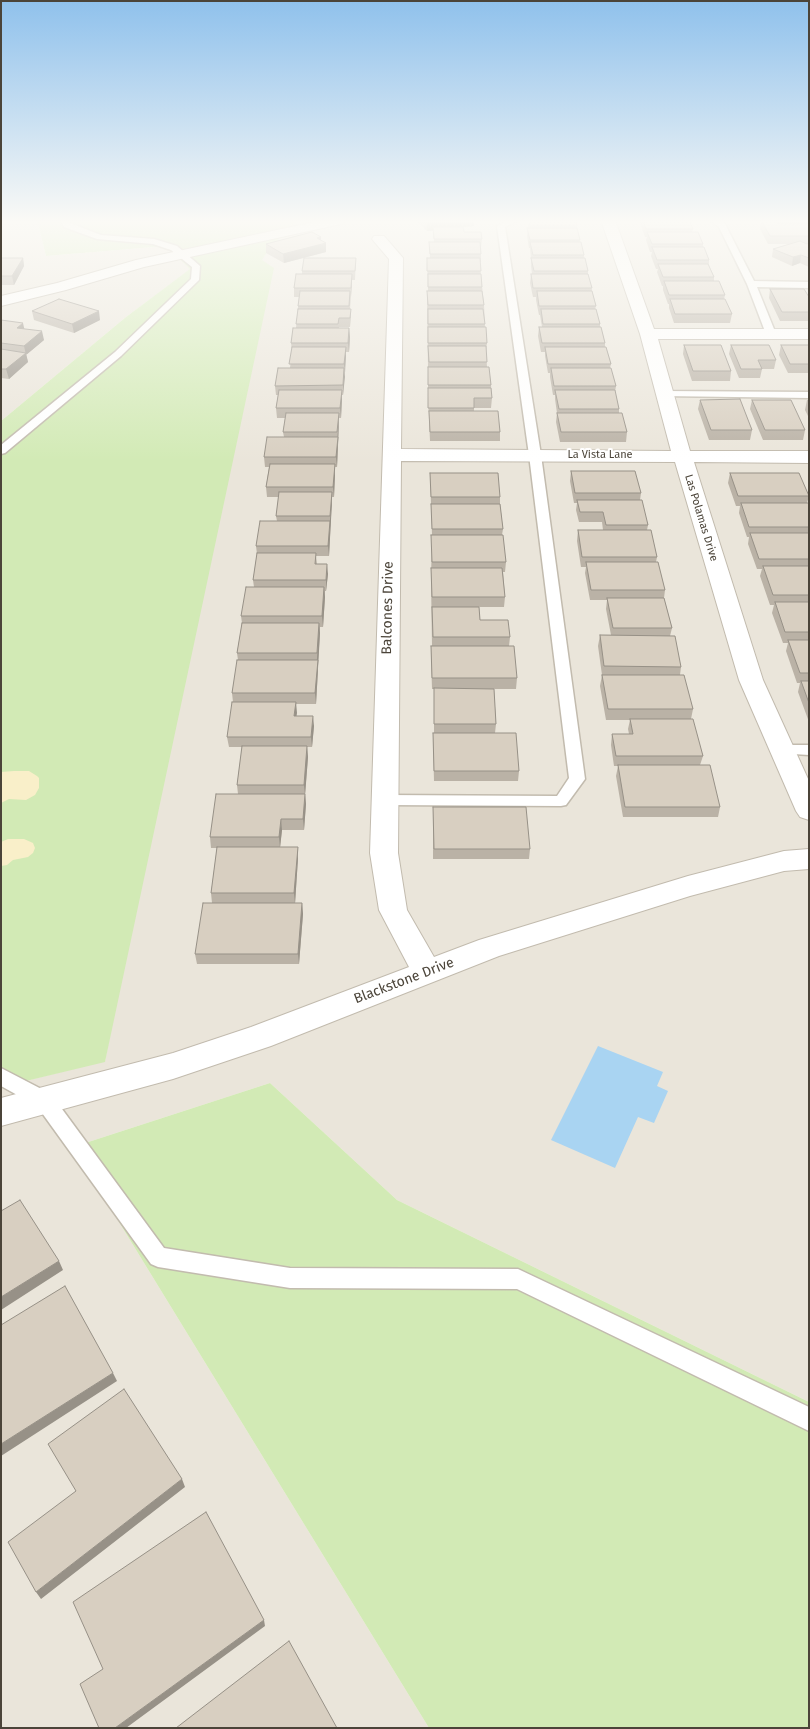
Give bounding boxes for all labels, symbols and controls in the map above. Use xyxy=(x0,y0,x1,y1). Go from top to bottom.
street label: La Vista Lane xyxy=(567,448,633,462)
street label: Las Polamas Drive xyxy=(682,473,720,563)
street label: Balcones Drive xyxy=(379,561,397,655)
street label: Blackstone Drive xyxy=(352,954,456,1008)

